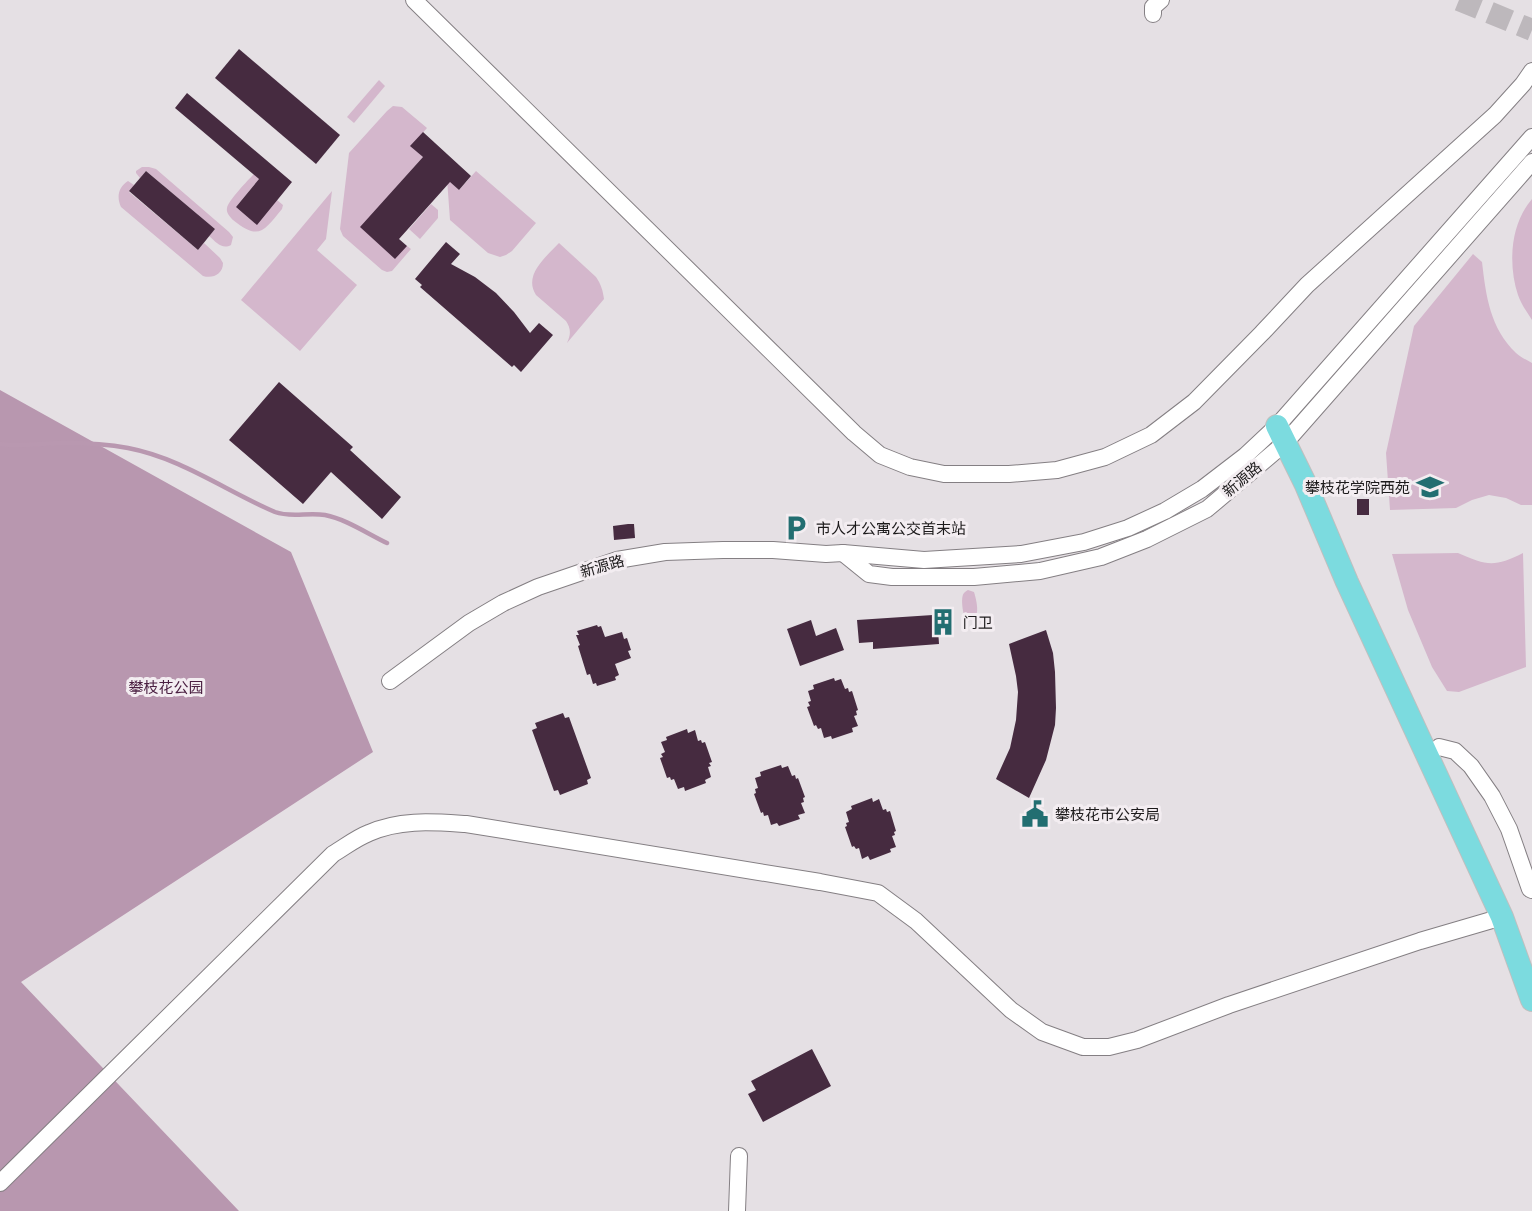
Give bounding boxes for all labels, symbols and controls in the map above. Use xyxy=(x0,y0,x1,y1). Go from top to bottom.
street label: 新源路 xyxy=(1219,457,1265,501)
school or university icon: 攀枝花学院西苑 xyxy=(1415,472,1445,502)
place label: 攀枝花学院西苑 xyxy=(1305,478,1410,497)
parking icon: 市人才公寓公交首末站 xyxy=(781,513,811,543)
place label: 市人才公寓公交首末站 xyxy=(816,519,966,538)
street label: 新源路 xyxy=(578,551,626,581)
building icon: 门卫 xyxy=(928,607,958,637)
place label: 门卫 xyxy=(963,613,993,632)
park label: 攀枝花公园 xyxy=(128,678,204,697)
public building icon: 攀枝花市公安局 xyxy=(1020,799,1050,829)
place label: 攀枝花市公安局 xyxy=(1055,805,1160,824)

